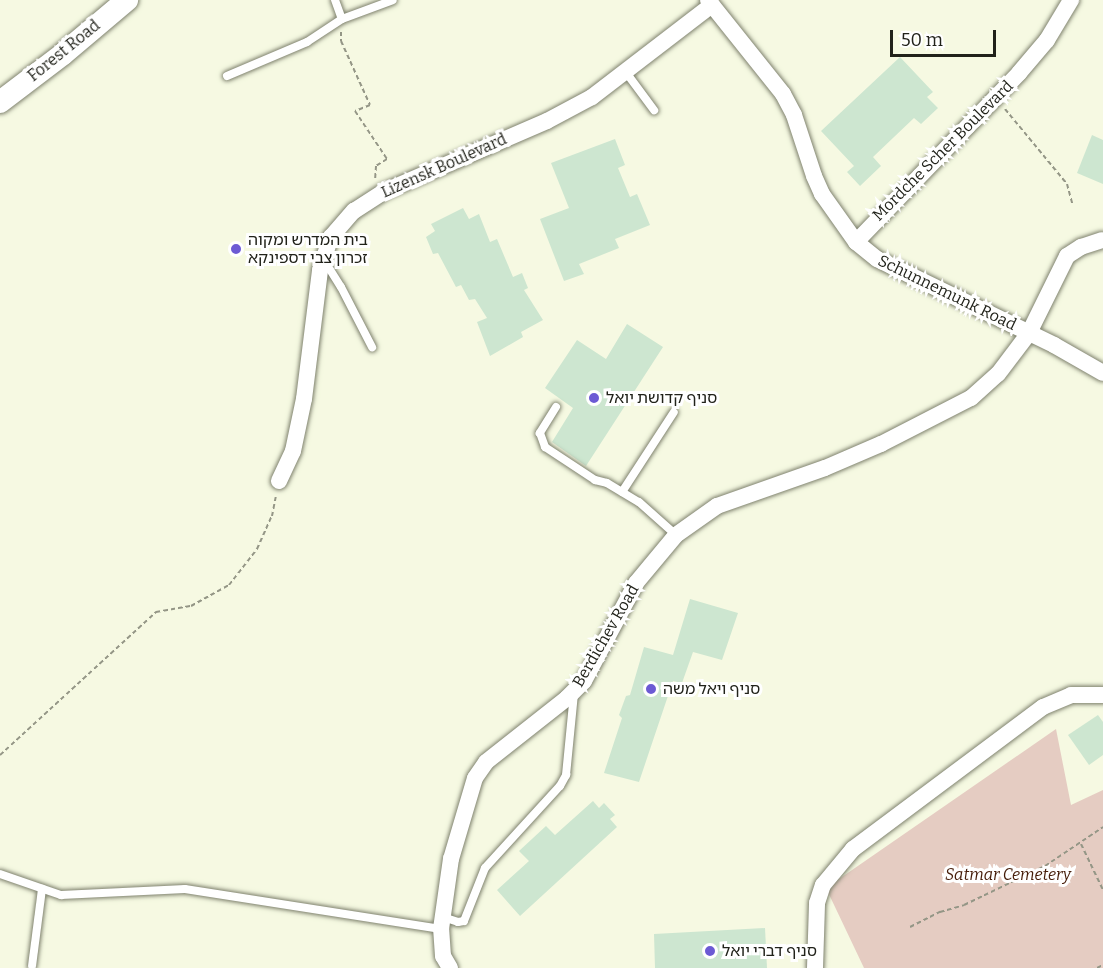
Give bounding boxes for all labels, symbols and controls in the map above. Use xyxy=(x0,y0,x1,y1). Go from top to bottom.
street label: Forest Road xyxy=(24,16,104,86)
scale bar xyxy=(893,18,1000,56)
text: 50 m xyxy=(901,29,943,51)
street label: Mordche Scher Boulevard xyxy=(869,77,1017,225)
street label: Lizensk Boulevard xyxy=(378,130,510,202)
place label: בית המדרש ומקוה זכרון צבי דספינקא xyxy=(248,230,368,268)
marker: בית המדרש ומקוה זכרון צבי דספינקא xyxy=(229,242,243,256)
street label: Schunnemunk Road xyxy=(875,251,1019,335)
place label: סניף קדושת יואל xyxy=(606,388,717,408)
marker: סניף קדושת יואל xyxy=(587,391,601,405)
street label: Berdichev Road xyxy=(569,581,643,691)
place label: סניף ויאל משה xyxy=(663,679,760,699)
marker: סניף ויאל משה xyxy=(644,682,658,696)
park label: Satmar Cemetery xyxy=(945,865,1071,885)
place label: סניף דברי יואל xyxy=(722,941,817,961)
marker: סניף דברי יואל xyxy=(703,944,717,958)

